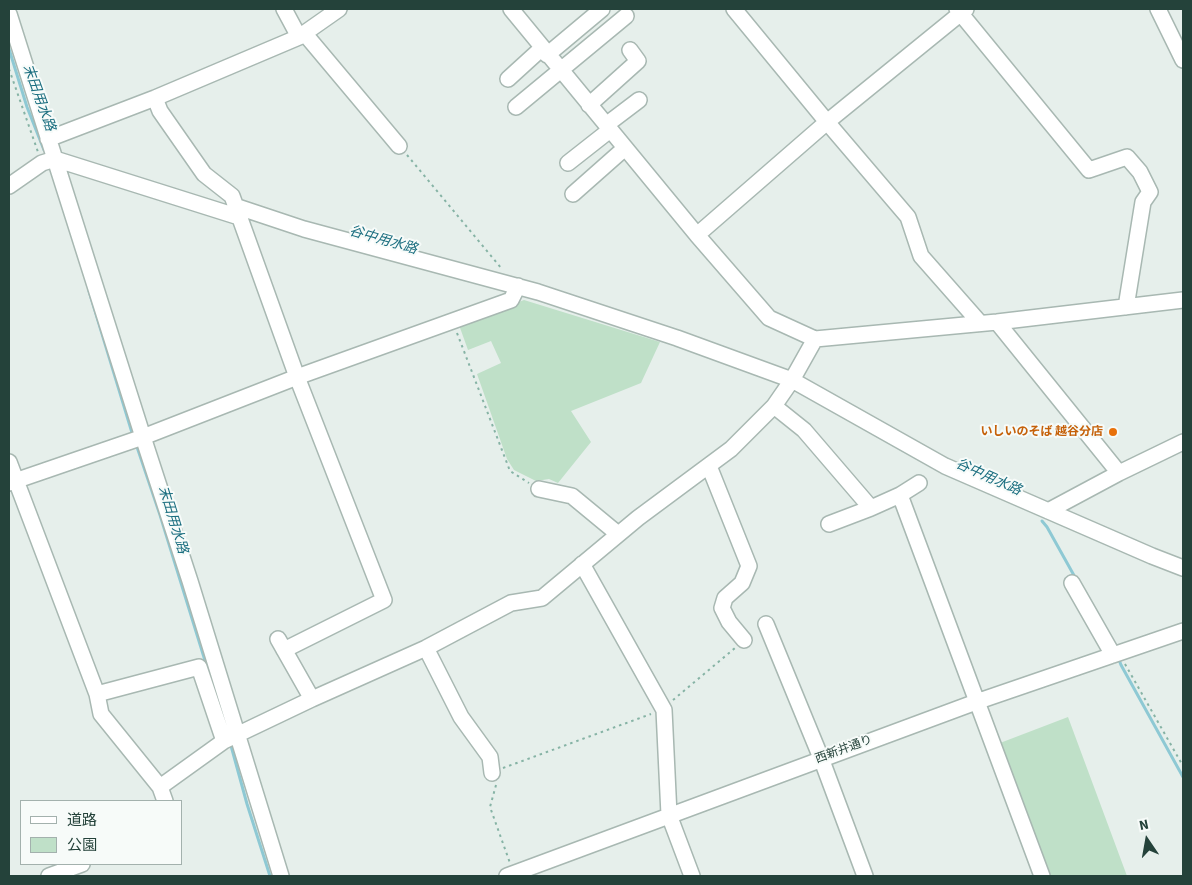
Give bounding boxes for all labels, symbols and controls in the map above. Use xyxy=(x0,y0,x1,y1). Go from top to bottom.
water label: 末田用水路 xyxy=(18,62,58,134)
water label: 谷中用水路 xyxy=(347,223,419,259)
place label: いしいのそば 越谷分店 xyxy=(981,425,1103,439)
marker: いしいのそば 越谷分店 xyxy=(1107,426,1119,438)
water label: 谷中用水路 xyxy=(953,456,1023,500)
water label: 末田用水路 xyxy=(154,484,190,556)
street label: 西新井通り xyxy=(813,733,875,767)
legend xyxy=(20,800,182,865)
text: 道路 xyxy=(67,810,97,831)
north arrow xyxy=(1122,815,1172,865)
text: N xyxy=(1137,815,1151,836)
text: 公園 xyxy=(67,835,97,856)

